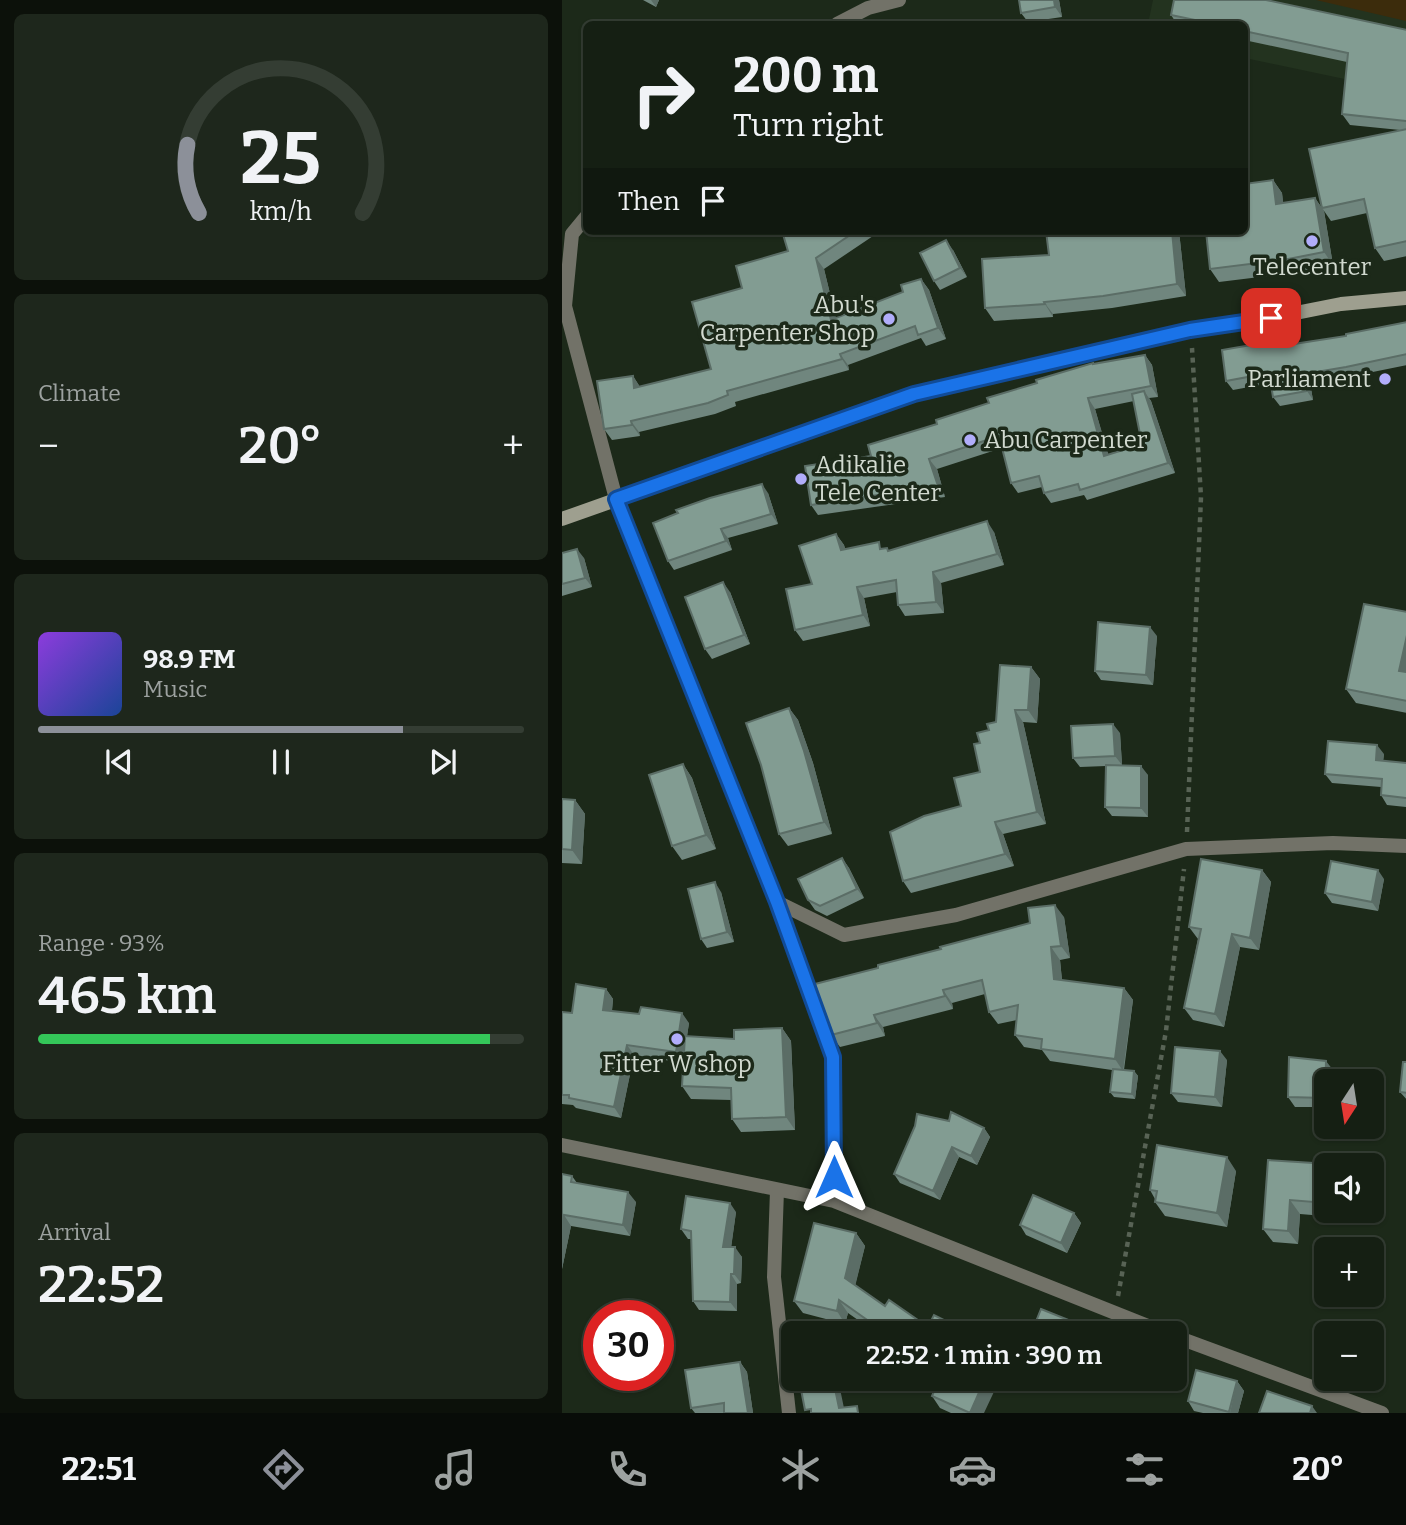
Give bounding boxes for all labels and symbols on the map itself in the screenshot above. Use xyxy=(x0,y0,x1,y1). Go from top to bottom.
marker: Telecenter xyxy=(1304,233,1320,249)
place label: Telecenter xyxy=(1253,253,1372,281)
pin xyxy=(1241,288,1301,348)
place label: Abu's Carpenter Shop xyxy=(700,291,875,347)
marker: Abu's Carpenter Shop xyxy=(881,311,897,327)
place label: Parliament xyxy=(1247,365,1371,393)
marker: Parliament xyxy=(1377,371,1393,387)
place label: Abu Carpenter xyxy=(984,426,1148,454)
marker: Abu Carpenter xyxy=(962,432,978,448)
place label: Adikalie Tele Center xyxy=(815,451,941,507)
marker: Adikalie Tele Center xyxy=(793,471,809,487)
marker: Fitter W shop xyxy=(669,1031,685,1047)
place label: Fitter W shop xyxy=(602,1050,752,1078)
north arrow xyxy=(1314,1069,1384,1139)
position arrow xyxy=(797,1140,871,1214)
speed limit sign: 30 xyxy=(583,1300,674,1391)

